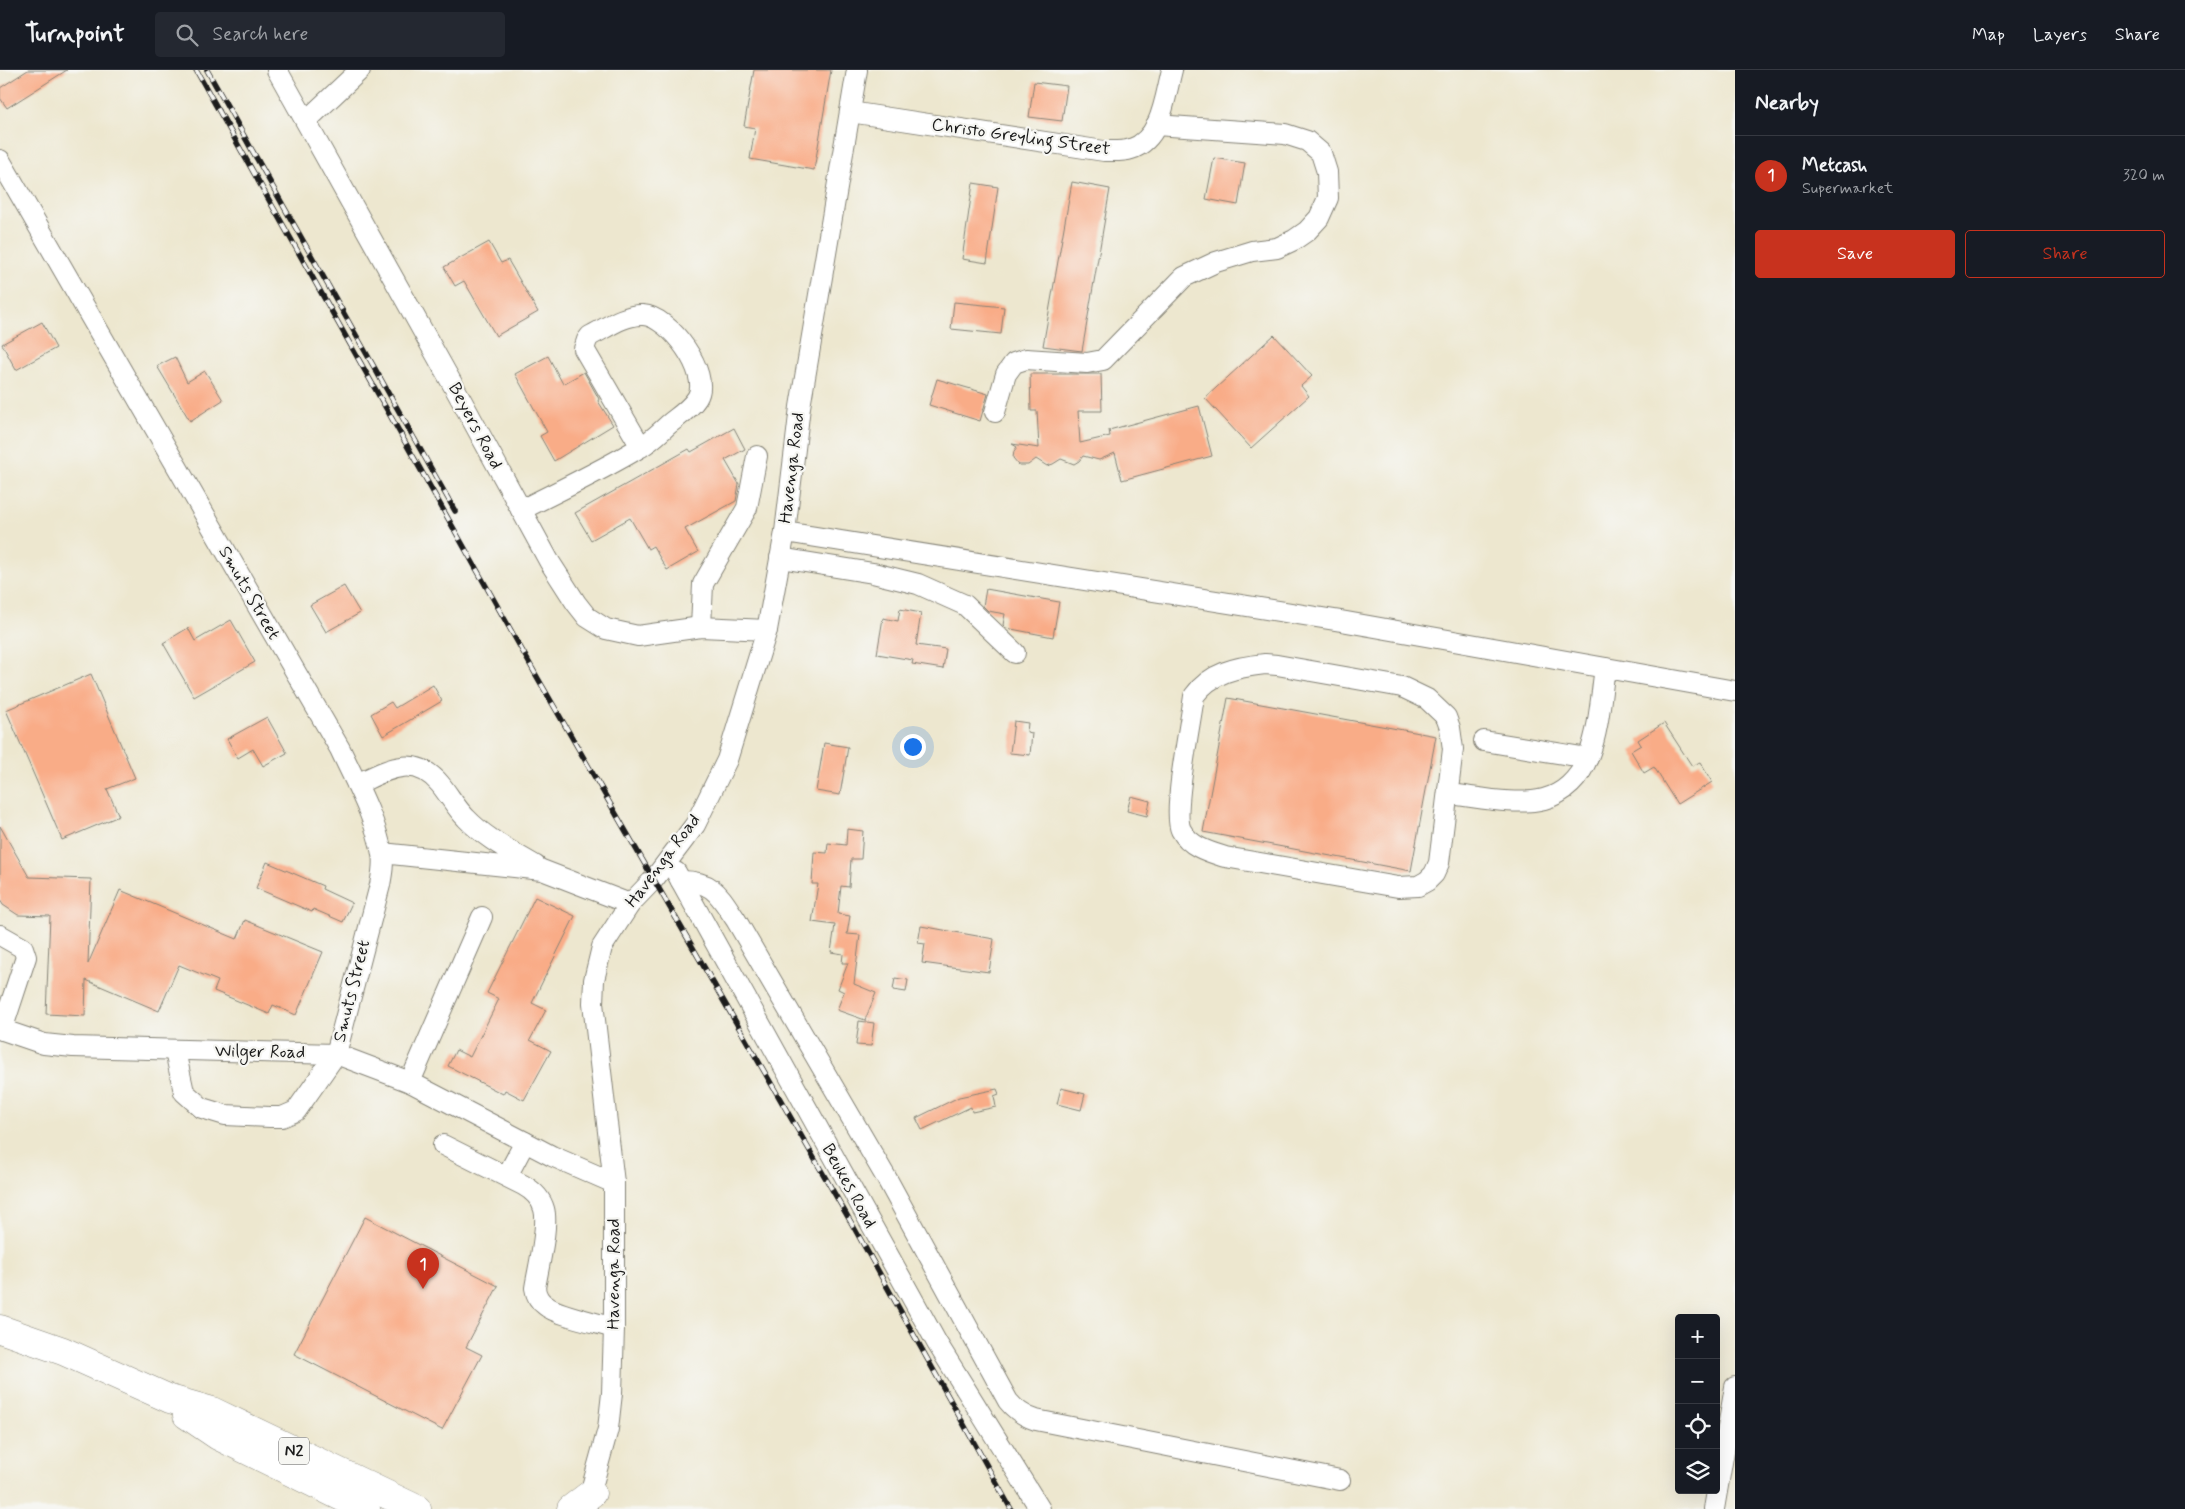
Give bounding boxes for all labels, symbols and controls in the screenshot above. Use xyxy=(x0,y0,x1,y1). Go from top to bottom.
search box xyxy=(155,12,505,57)
text: Turnpoint xyxy=(25,19,125,50)
icon: search xyxy=(173,21,201,49)
text: Search here xyxy=(213,22,308,47)
text: Map xyxy=(1972,23,2005,47)
text: Layers xyxy=(2033,23,2087,47)
text: Share xyxy=(2115,23,2160,47)
text: Nearby xyxy=(1755,89,1819,117)
street label: Christo Greyling Street xyxy=(930,113,1112,163)
text: Metcash xyxy=(1802,153,1867,178)
text: 1 xyxy=(1767,165,1775,186)
text: 320 m xyxy=(2123,165,2165,186)
text: Supermarket xyxy=(1802,178,1893,199)
button: Save xyxy=(1755,230,1955,278)
button: Share xyxy=(1965,230,2165,278)
street label: Beyers Road xyxy=(442,379,508,473)
street label: Havenga Road xyxy=(773,411,811,525)
street label: Smuts Street xyxy=(212,542,286,644)
your location xyxy=(900,734,926,760)
street label: Havenga Road xyxy=(620,809,706,913)
street label: Smuts Street xyxy=(328,937,376,1045)
street label: Wilger Road xyxy=(215,1039,305,1066)
street label: Beukes Road xyxy=(816,1139,882,1233)
street label: Havenga Road xyxy=(602,1218,626,1330)
pin: 1 xyxy=(407,1248,439,1289)
map controls xyxy=(1675,1314,1720,1494)
button: + xyxy=(1675,1314,1720,1359)
button: − xyxy=(1675,1359,1720,1404)
button: locate xyxy=(1675,1404,1720,1449)
road number: N2 xyxy=(279,1438,309,1464)
button: layers xyxy=(1675,1449,1720,1494)

